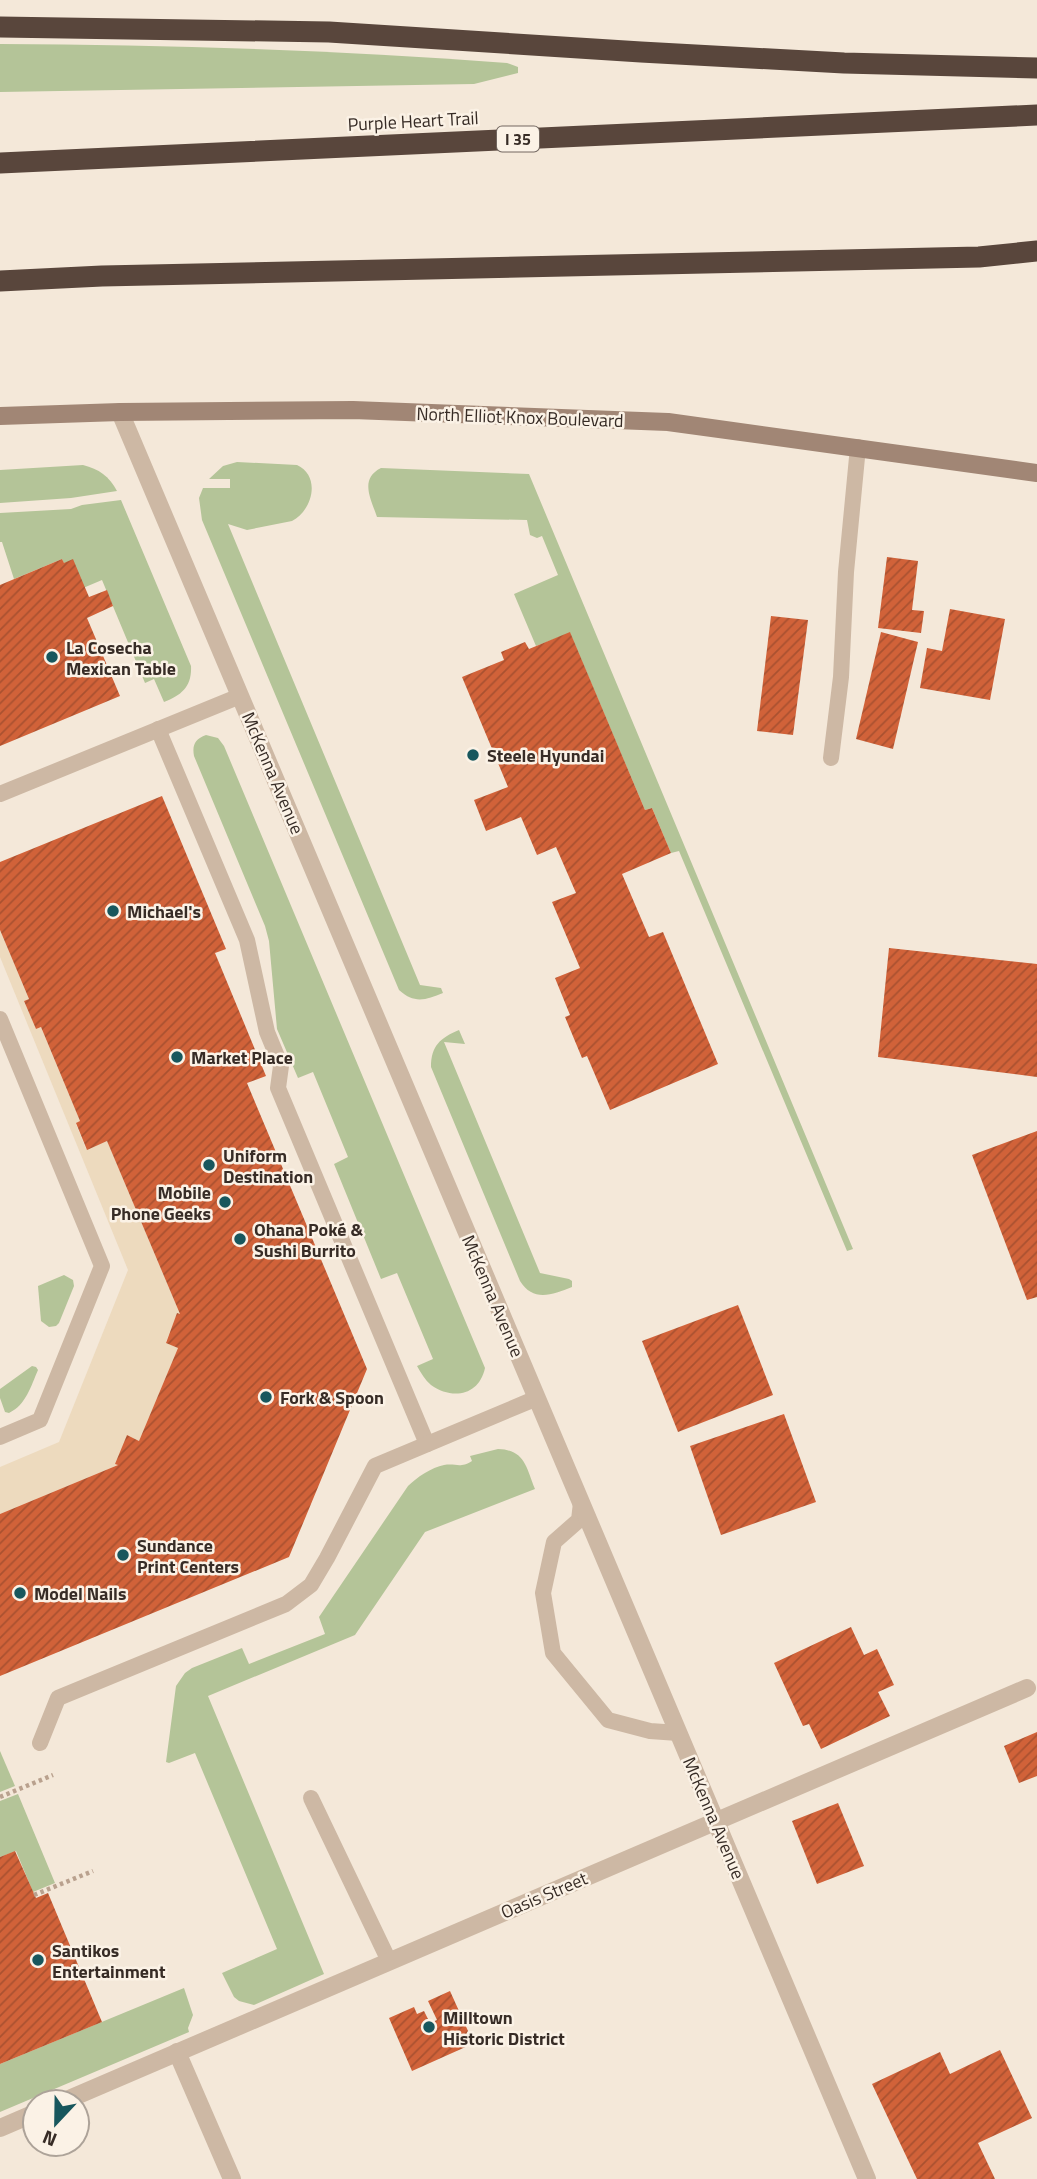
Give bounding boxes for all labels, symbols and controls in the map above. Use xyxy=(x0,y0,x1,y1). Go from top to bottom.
street label: Purple Heart Trail xyxy=(347,104,479,138)
road number: I 35 xyxy=(497,127,539,152)
street label: North Elliot Knox Boulevard xyxy=(416,400,624,434)
place label: La Cosecha Mexican Table xyxy=(66,634,176,682)
marker: La Cosecha Mexican Table xyxy=(44,649,60,665)
street label: McKenna Avenue xyxy=(235,708,311,838)
place label: Steele Hyundai xyxy=(487,742,604,769)
marker: Steele Hyundai xyxy=(465,747,481,763)
place label: Michael's xyxy=(127,898,201,925)
marker: Michael's xyxy=(105,903,121,919)
place label: Market Place xyxy=(191,1044,293,1071)
marker: Market Place xyxy=(169,1049,185,1065)
place label: Uniform Destination xyxy=(223,1142,313,1190)
marker: Uniform Destination xyxy=(201,1157,217,1173)
place label: Mobile Phone Geeks xyxy=(111,1179,211,1227)
marker: Mobile Phone Geeks xyxy=(217,1194,233,1210)
place label: Ohana Poké & Sushi Burrito xyxy=(254,1216,363,1264)
marker: Ohana Poké & Sushi Burrito xyxy=(232,1231,248,1247)
street label: McKenna Avenue xyxy=(455,1231,531,1361)
place label: Fork & Spoon xyxy=(280,1384,384,1411)
marker: Fork & Spoon xyxy=(258,1389,274,1405)
place label: Sundance Print Centers xyxy=(137,1532,239,1580)
marker: Sundance Print Centers xyxy=(115,1547,131,1563)
place label: Model Nails xyxy=(34,1580,126,1607)
marker: Model Nails xyxy=(12,1585,28,1601)
street label: McKenna Avenue xyxy=(676,1753,752,1883)
street label: Oasis Street xyxy=(496,1864,592,1925)
place label: Santikos Entertainment xyxy=(52,1937,166,1985)
marker: Santikos Entertainment xyxy=(30,1952,46,1968)
place label: Milltown Historic District xyxy=(443,2004,565,2052)
marker: Milltown Historic District xyxy=(421,2019,437,2035)
north arrow xyxy=(21,2088,91,2158)
text: N xyxy=(38,2123,61,2155)

